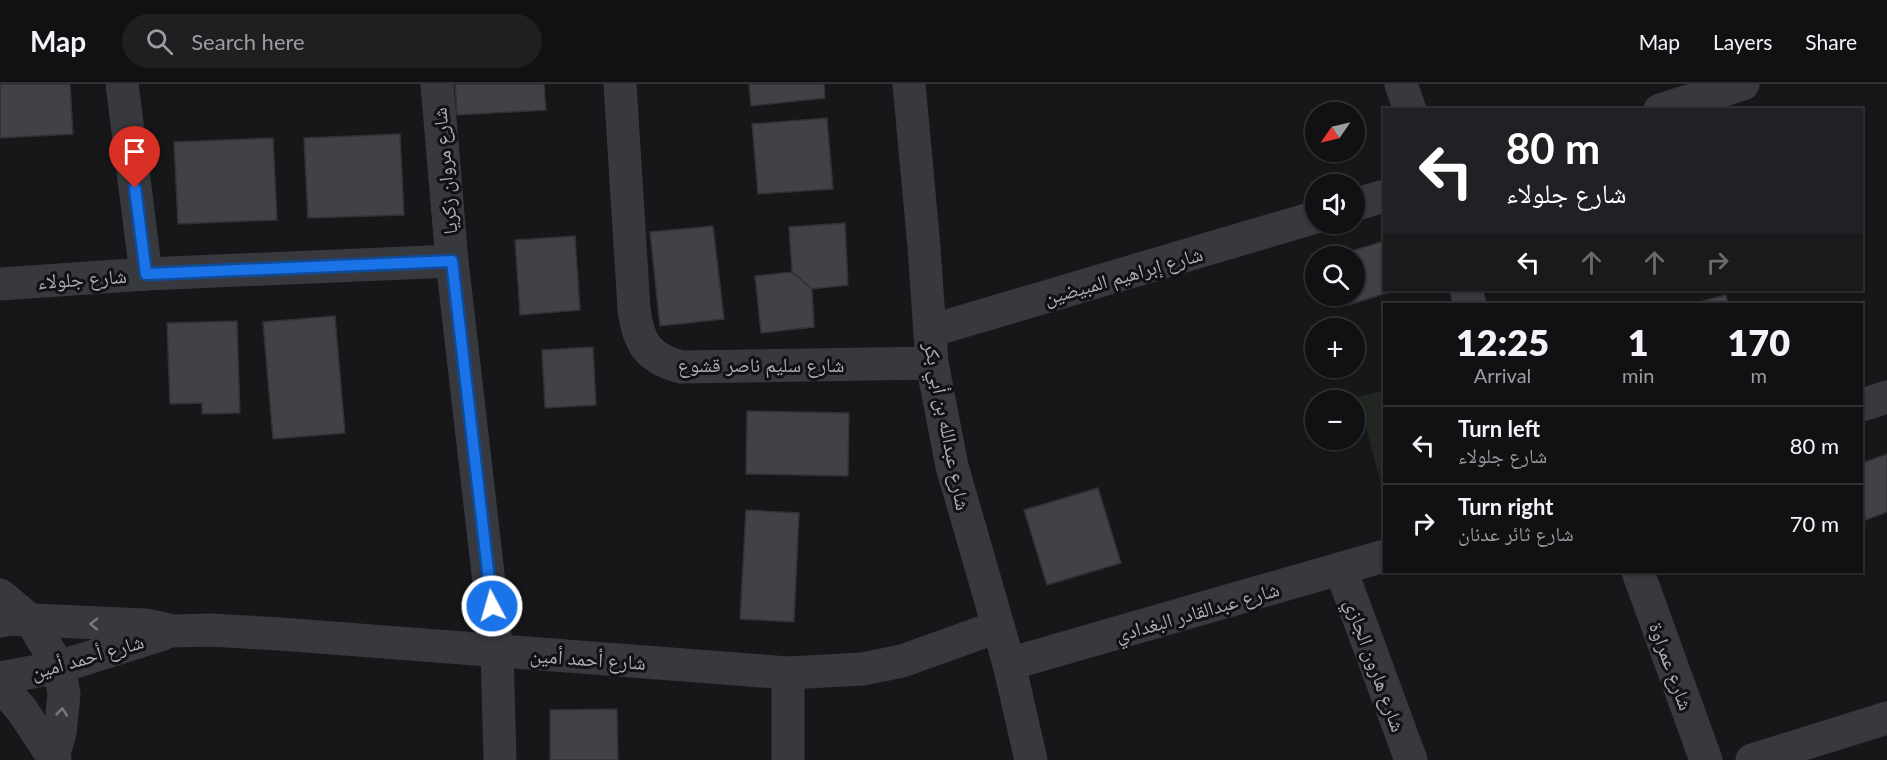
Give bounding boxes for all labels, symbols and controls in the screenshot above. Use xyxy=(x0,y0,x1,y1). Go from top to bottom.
search box xyxy=(122,14,542,68)
text: Map xyxy=(30,24,86,58)
icon: search xyxy=(143,25,176,58)
text: Search here xyxy=(191,28,305,55)
text: Map xyxy=(1639,29,1680,54)
text: Layers xyxy=(1713,29,1772,54)
text: Share xyxy=(1805,29,1857,54)
north arrow xyxy=(1305,102,1365,162)
map controls xyxy=(1305,102,1365,450)
street label: شارع مروان زكريا xyxy=(426,106,463,235)
text: 80 m xyxy=(1506,123,1600,173)
pin xyxy=(109,126,160,188)
icon: left xyxy=(1407,132,1485,210)
icon: arrive xyxy=(118,135,151,168)
button: sound xyxy=(1305,174,1365,234)
text: شارع جلولاء xyxy=(1506,176,1626,209)
street label: شارع إبراهيم المبيضين xyxy=(1041,241,1206,312)
button: search xyxy=(1305,246,1365,306)
icon: left xyxy=(1512,246,1545,279)
icon: ahead xyxy=(1575,246,1608,279)
icon: ahead xyxy=(1638,246,1671,279)
icon: right xyxy=(1701,246,1734,279)
street label: شارع جلولاء xyxy=(37,263,127,295)
button: + xyxy=(1305,318,1365,378)
text: 12:25 xyxy=(1456,320,1549,364)
text: 1 xyxy=(1628,320,1649,364)
text: 170 xyxy=(1727,320,1790,364)
street label: شارع عبدالله بن أبي بكر xyxy=(915,339,976,513)
street label: شارع سليم ناصر قشوع xyxy=(678,352,844,379)
text: Arrival xyxy=(1474,363,1531,387)
text: min xyxy=(1622,363,1654,387)
text: m xyxy=(1750,363,1767,387)
button: − xyxy=(1305,390,1365,450)
text: Turn left xyxy=(1458,415,1540,442)
icon: left xyxy=(1407,429,1440,462)
text: 80 m xyxy=(1790,432,1839,459)
text: شارع جلولاء xyxy=(1458,443,1547,467)
text: Turn right xyxy=(1458,493,1553,520)
icon: right xyxy=(1407,507,1440,540)
text: 70 m xyxy=(1790,510,1839,537)
text: شارع ثائر عدنان xyxy=(1458,521,1574,545)
position arrow xyxy=(460,574,524,638)
street label: شارع عبدالقادر البغدادي xyxy=(1112,576,1283,651)
street label: شارع هارون الجازي xyxy=(1336,595,1411,737)
one-way arrow xyxy=(90,617,99,630)
street label: شارع عمراوة xyxy=(1643,619,1699,714)
street label: شارع أحمد أمين xyxy=(28,628,147,685)
street label: شارع أحمد أمين xyxy=(529,642,647,676)
one-way arrow xyxy=(56,707,68,716)

